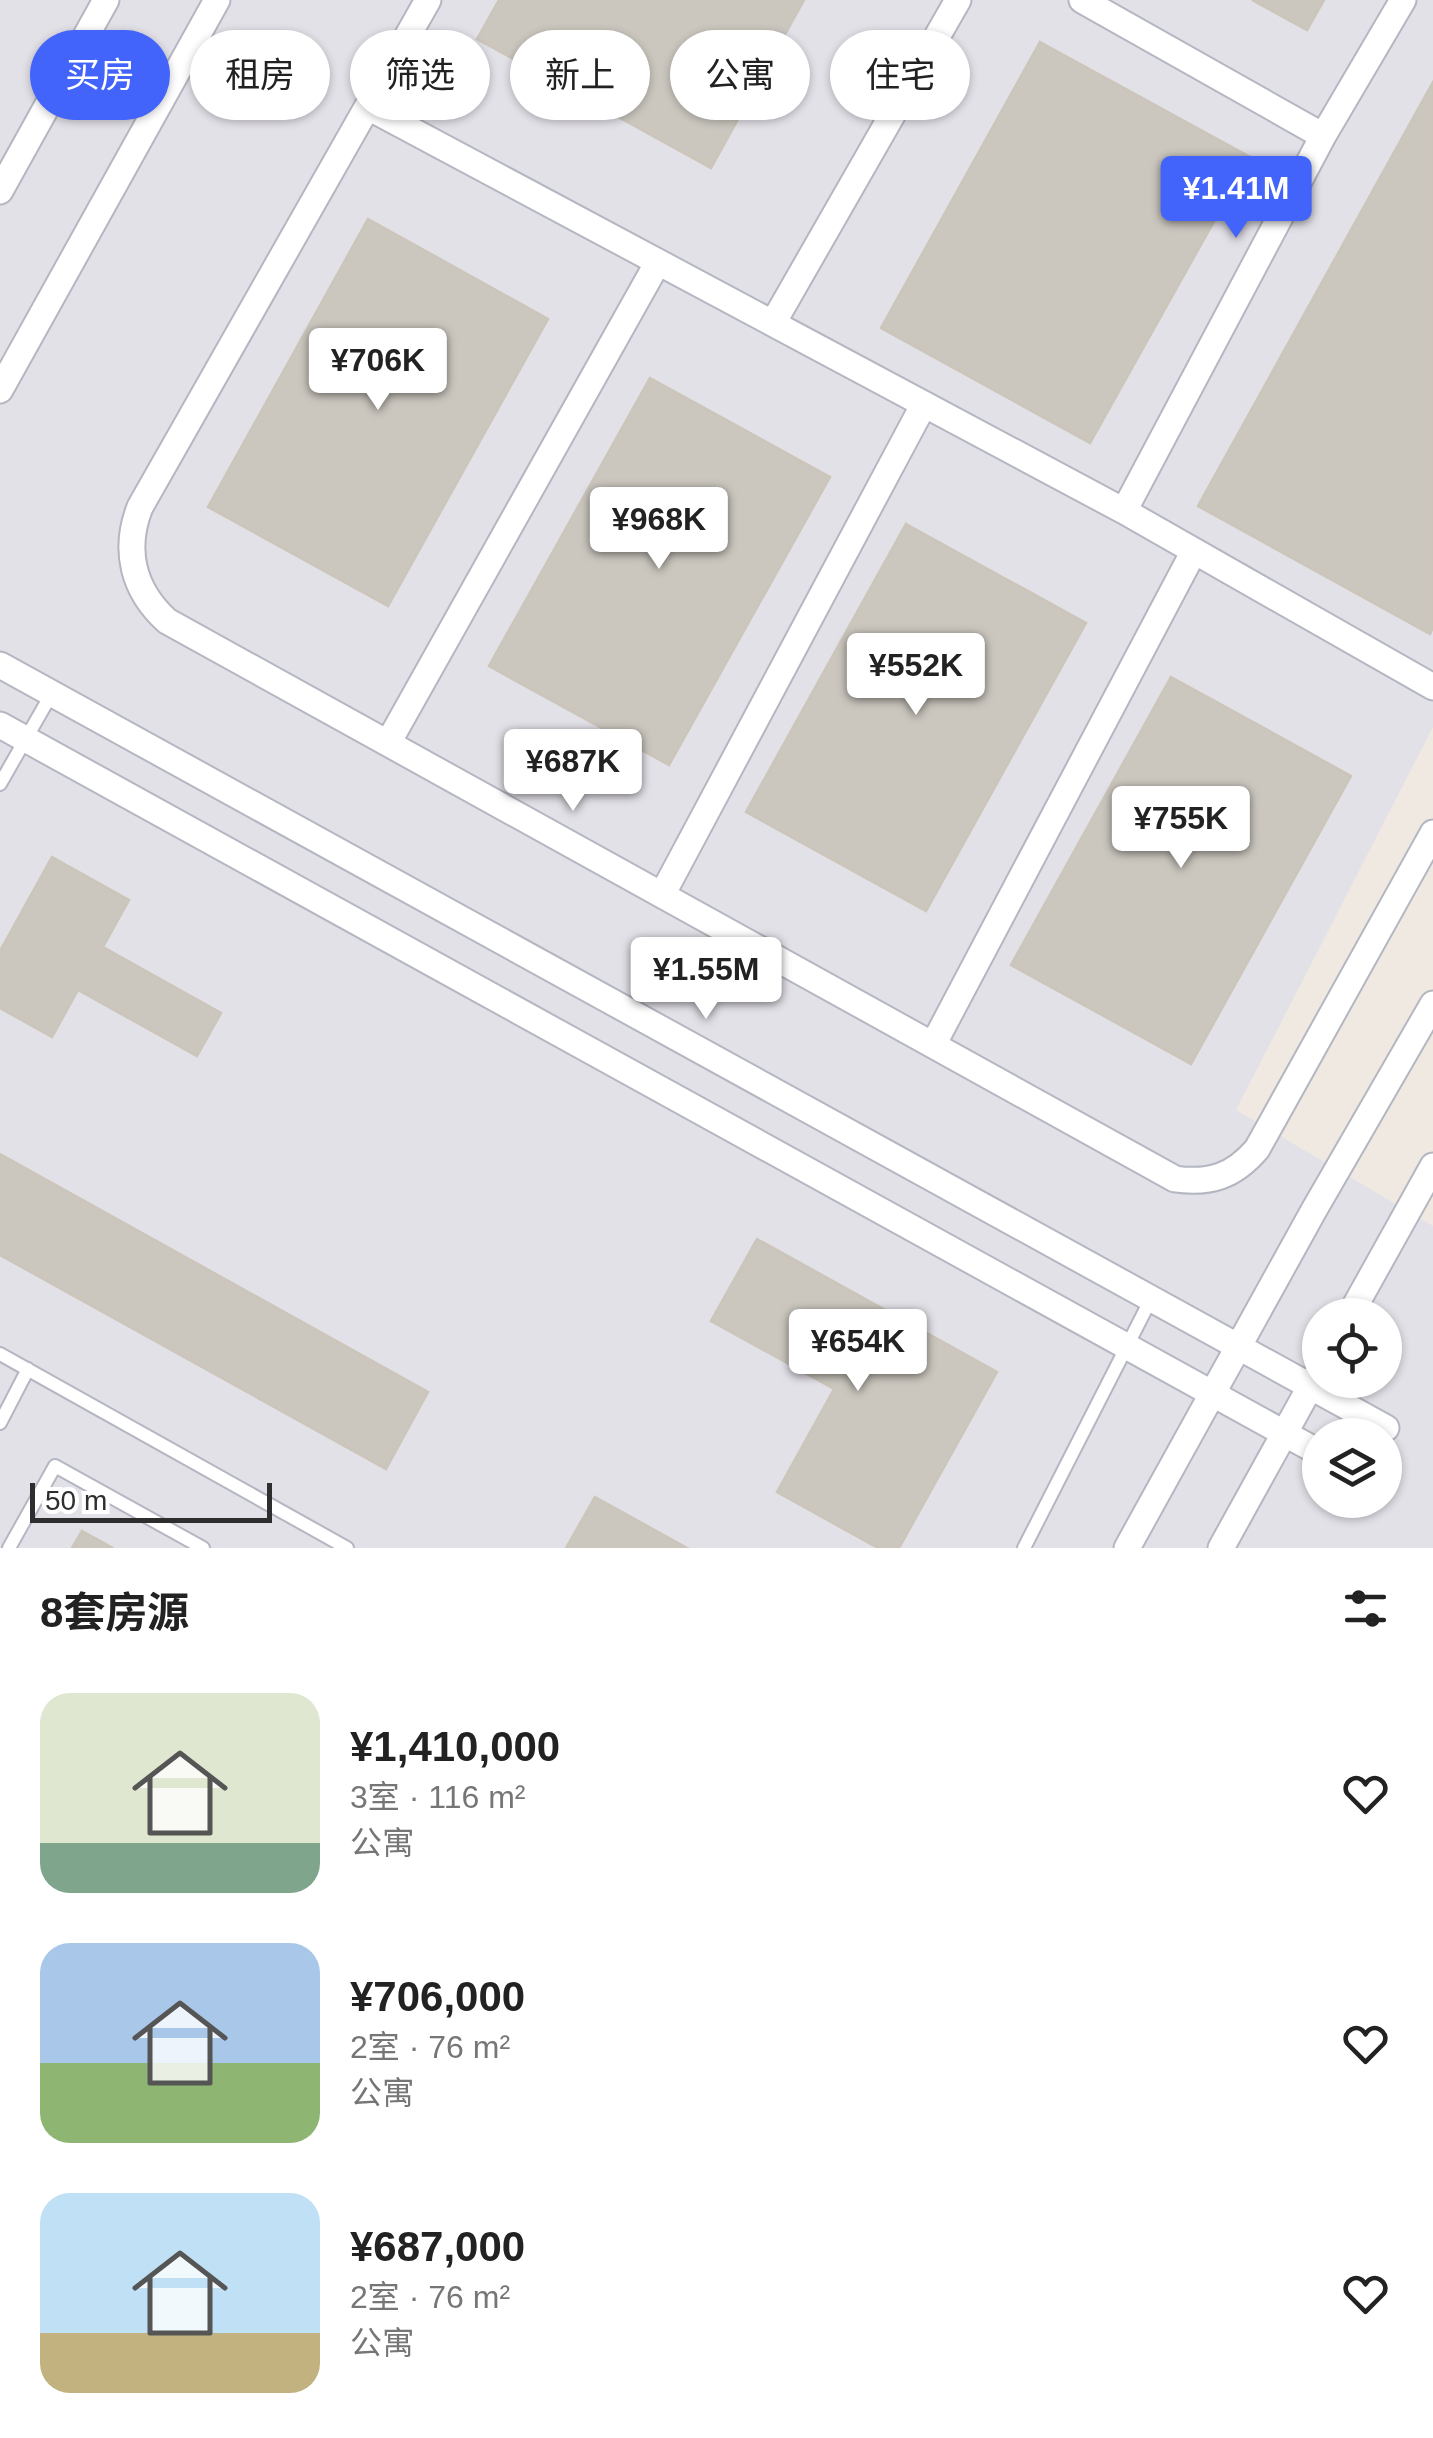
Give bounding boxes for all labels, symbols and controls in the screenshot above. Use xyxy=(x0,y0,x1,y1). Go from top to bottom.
chip: 买房 xyxy=(30,30,170,120)
chip: 租房 xyxy=(190,30,330,120)
chip: 筛选 xyxy=(350,30,490,120)
chip: 新上 xyxy=(510,30,650,120)
chip: 公寓 xyxy=(670,30,810,120)
chip: 住宅 xyxy=(830,30,970,120)
pin: ¥1.41M xyxy=(1155,156,1317,241)
text: ¥1.41M xyxy=(1183,170,1289,206)
pin: ¥706K xyxy=(308,328,448,413)
text: ¥706K xyxy=(331,342,425,378)
pin: ¥968K xyxy=(589,487,729,572)
text: ¥968K xyxy=(612,501,706,537)
pin: ¥552K xyxy=(846,633,986,718)
text: ¥552K xyxy=(869,647,963,683)
pin: ¥687K xyxy=(503,729,643,814)
text: ¥687K xyxy=(526,743,620,779)
pin: ¥755K xyxy=(1111,786,1251,871)
text: ¥755K xyxy=(1134,800,1228,836)
pin: ¥1.55M xyxy=(625,937,787,1022)
text: ¥1.55M xyxy=(653,951,759,987)
map controls xyxy=(1302,1298,1402,1518)
button: locate xyxy=(1302,1298,1402,1398)
pin: ¥654K xyxy=(788,1309,928,1394)
text: ¥654K xyxy=(811,1323,905,1359)
button: layers xyxy=(1302,1418,1402,1518)
scale bar xyxy=(30,1478,272,1522)
text: 50 m xyxy=(45,1485,107,1516)
icon: filters xyxy=(1338,1581,1393,1636)
text: 8套房源 xyxy=(40,1589,189,1636)
text: ¥1,410,000 xyxy=(350,1723,560,1770)
icon: home xyxy=(120,1733,240,1853)
icon: heart xyxy=(1338,1766,1393,1821)
text: 3室 · 116 m² xyxy=(350,1779,525,1815)
text: 公寓 xyxy=(350,1825,414,1861)
text: ¥706,000 xyxy=(350,1973,525,2020)
icon: home xyxy=(120,1983,240,2103)
icon: heart xyxy=(1338,2016,1393,2071)
text: 2室 · 76 m² xyxy=(350,2029,510,2065)
text: 公寓 xyxy=(350,2075,414,2111)
text: ¥687,000 xyxy=(350,2223,525,2270)
icon: home xyxy=(120,2233,240,2353)
icon: heart xyxy=(1338,2266,1393,2321)
text: 2室 · 76 m² xyxy=(350,2279,510,2315)
text: 公寓 xyxy=(350,2325,414,2361)

